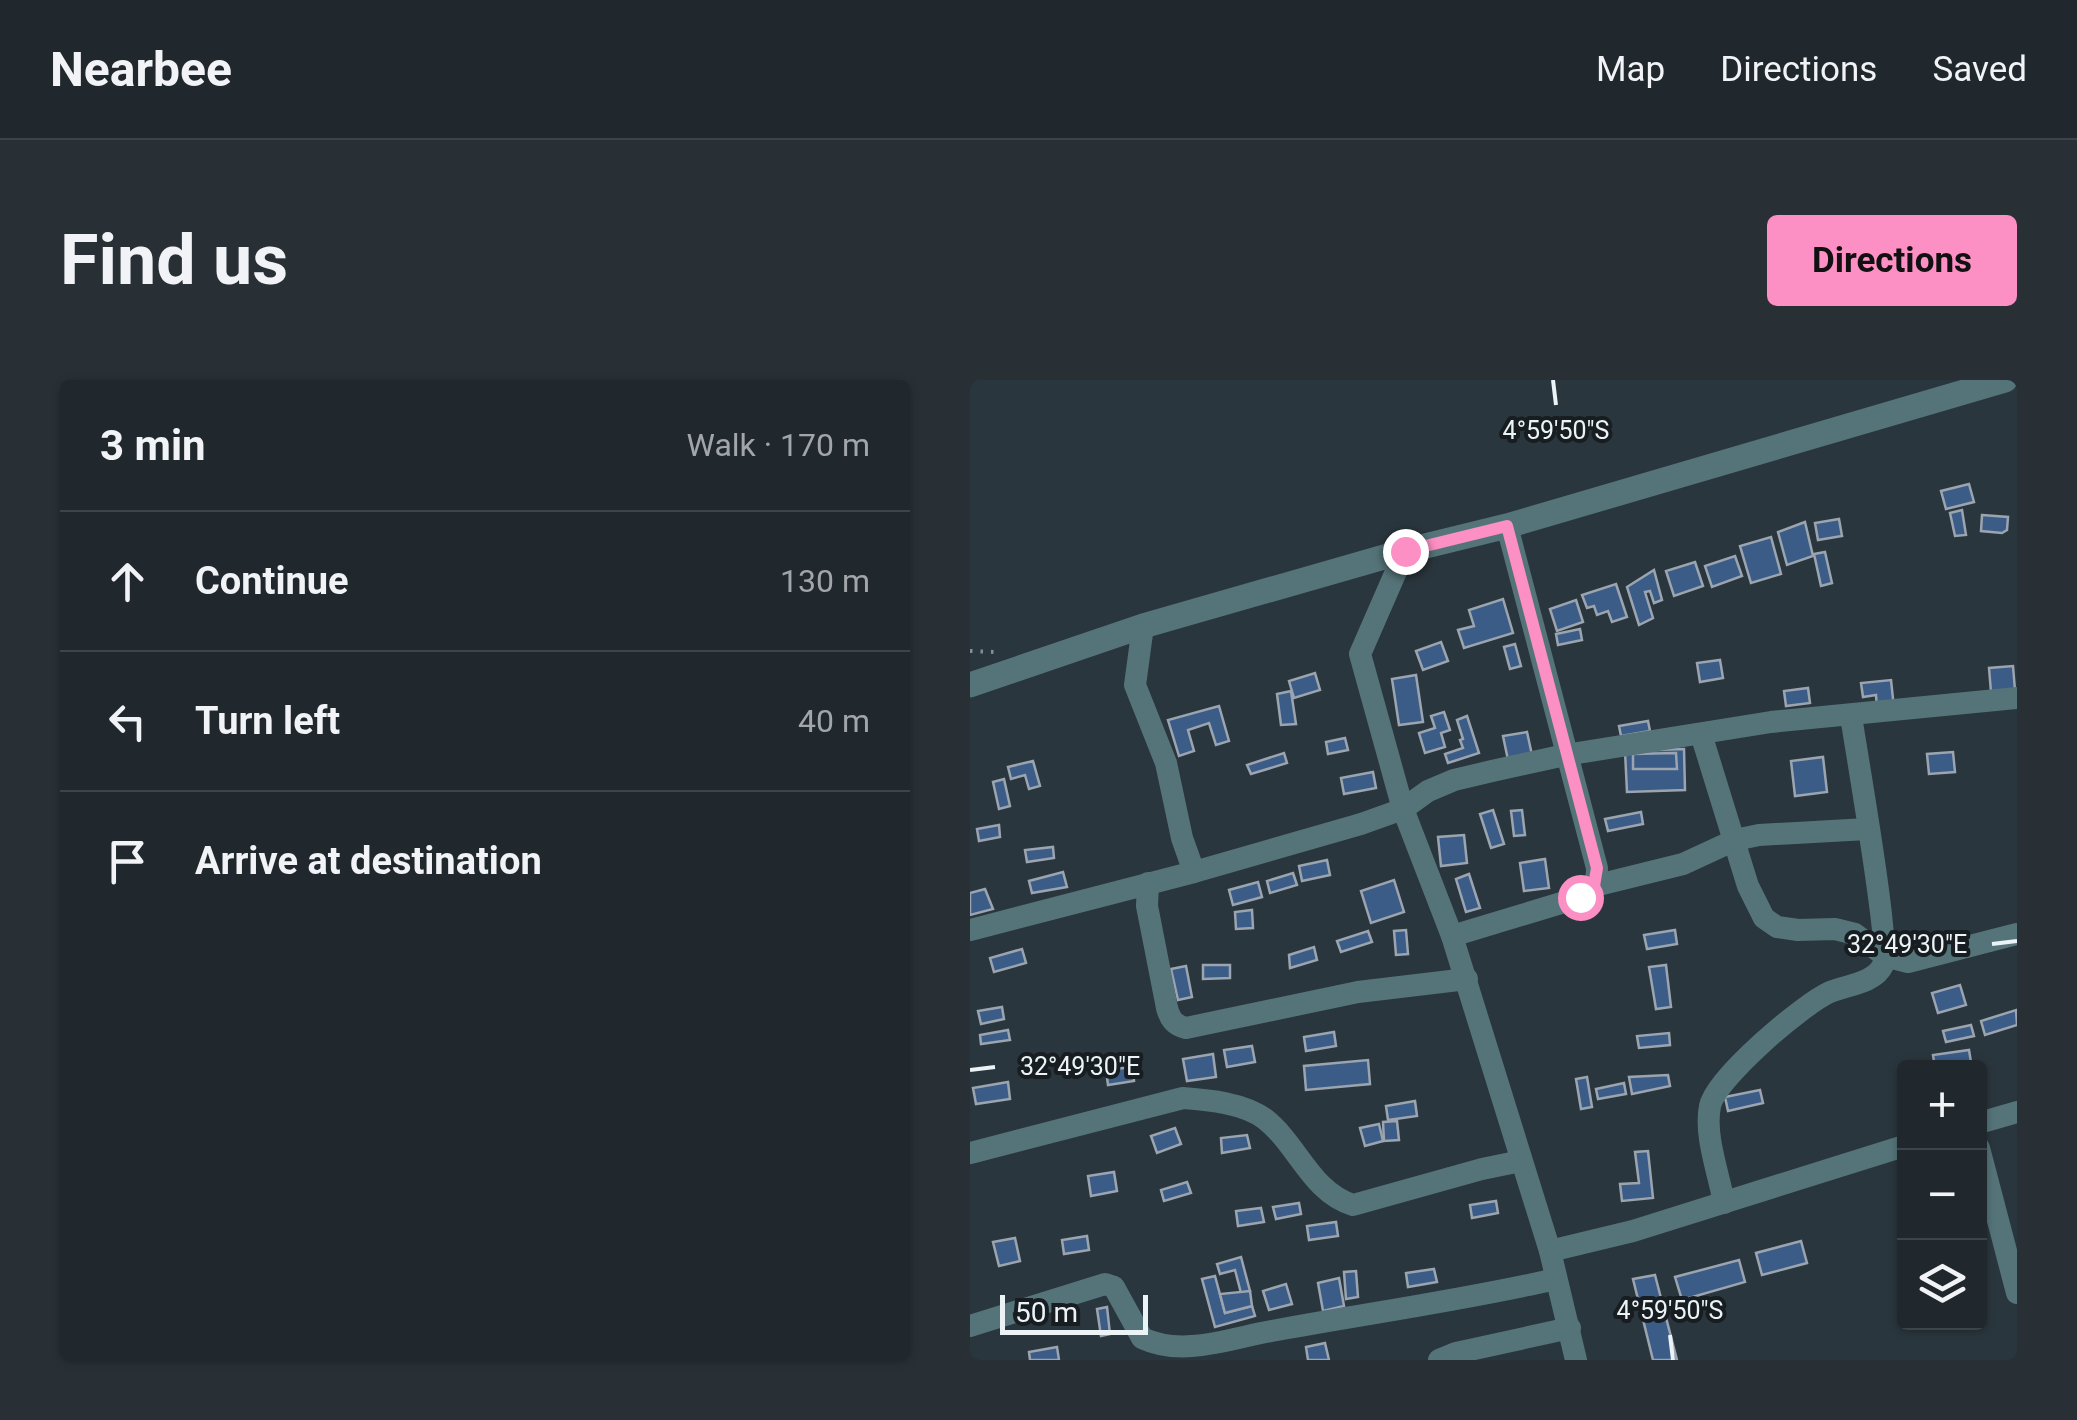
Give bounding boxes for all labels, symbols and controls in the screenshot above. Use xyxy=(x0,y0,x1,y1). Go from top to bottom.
text: Nearbee xyxy=(50,41,232,98)
text: Map xyxy=(1596,49,1665,90)
text: Directions xyxy=(1720,49,1877,90)
text: Saved xyxy=(1932,49,2027,90)
button: Directions xyxy=(1767,215,2017,306)
text: Find us xyxy=(60,219,288,301)
text: 4°59'50"S xyxy=(1503,416,1609,445)
text: 3 min xyxy=(100,421,206,470)
text: Walk · 170 m xyxy=(687,426,870,464)
route end xyxy=(1383,529,1429,575)
icon: ahead xyxy=(100,554,155,609)
text: Continue xyxy=(195,559,349,603)
text: 130 m xyxy=(780,562,870,600)
icon: left xyxy=(100,694,155,749)
text: Turn left xyxy=(195,699,340,743)
text: 40 m xyxy=(798,702,870,740)
icon: arrive xyxy=(100,834,155,889)
text: Arrive at destination xyxy=(195,839,542,883)
route start xyxy=(1558,875,1604,921)
text: 32°49'30"E xyxy=(1847,930,1967,959)
text: 32°49'30"E xyxy=(1020,1052,1140,1081)
map controls xyxy=(1897,1060,1987,1330)
button: + xyxy=(1897,1060,1987,1150)
button: − xyxy=(1897,1150,1987,1240)
button: layers xyxy=(1897,1240,1987,1330)
scale bar xyxy=(1000,1290,1148,1334)
text: 50 m xyxy=(1015,1296,1078,1329)
text: 4°59'50"S xyxy=(1617,1296,1723,1325)

